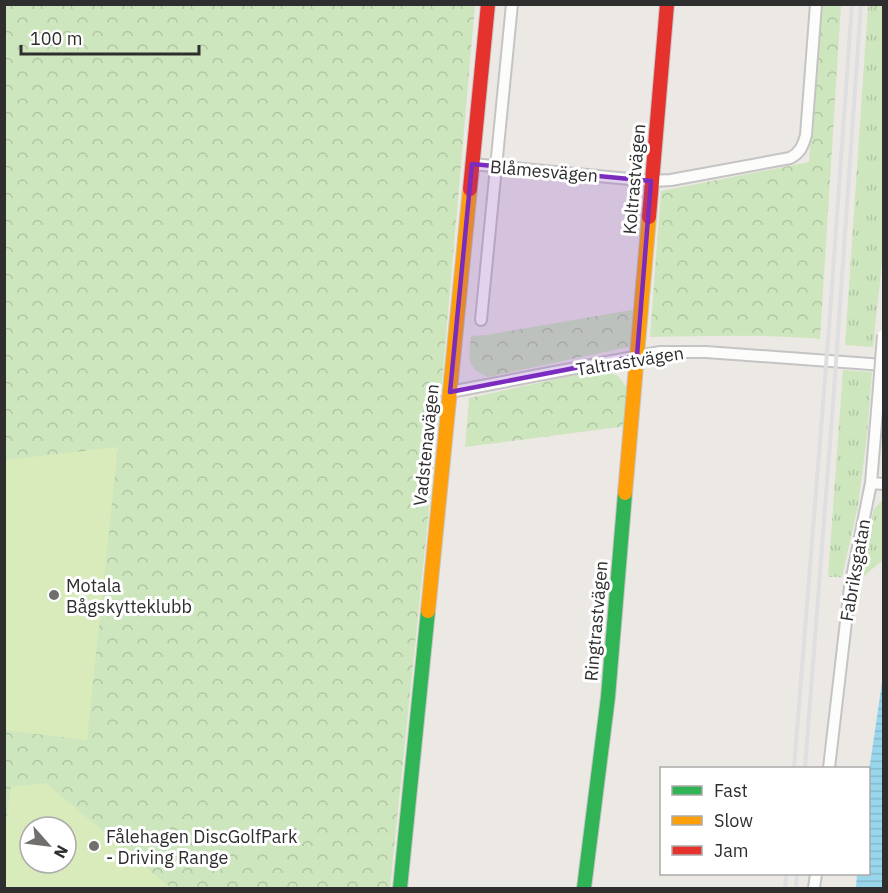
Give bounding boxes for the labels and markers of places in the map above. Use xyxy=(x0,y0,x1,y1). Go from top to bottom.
place label: Motala Bågskytteklubb xyxy=(66,574,192,618)
marker: Motala Bågskytteklubb xyxy=(47,588,61,602)
place label: Fålehagen DiscGolfPark - Driving Range xyxy=(106,825,298,869)
marker: Fålehagen DiscGolfPark - Driving Range xyxy=(87,839,101,853)

